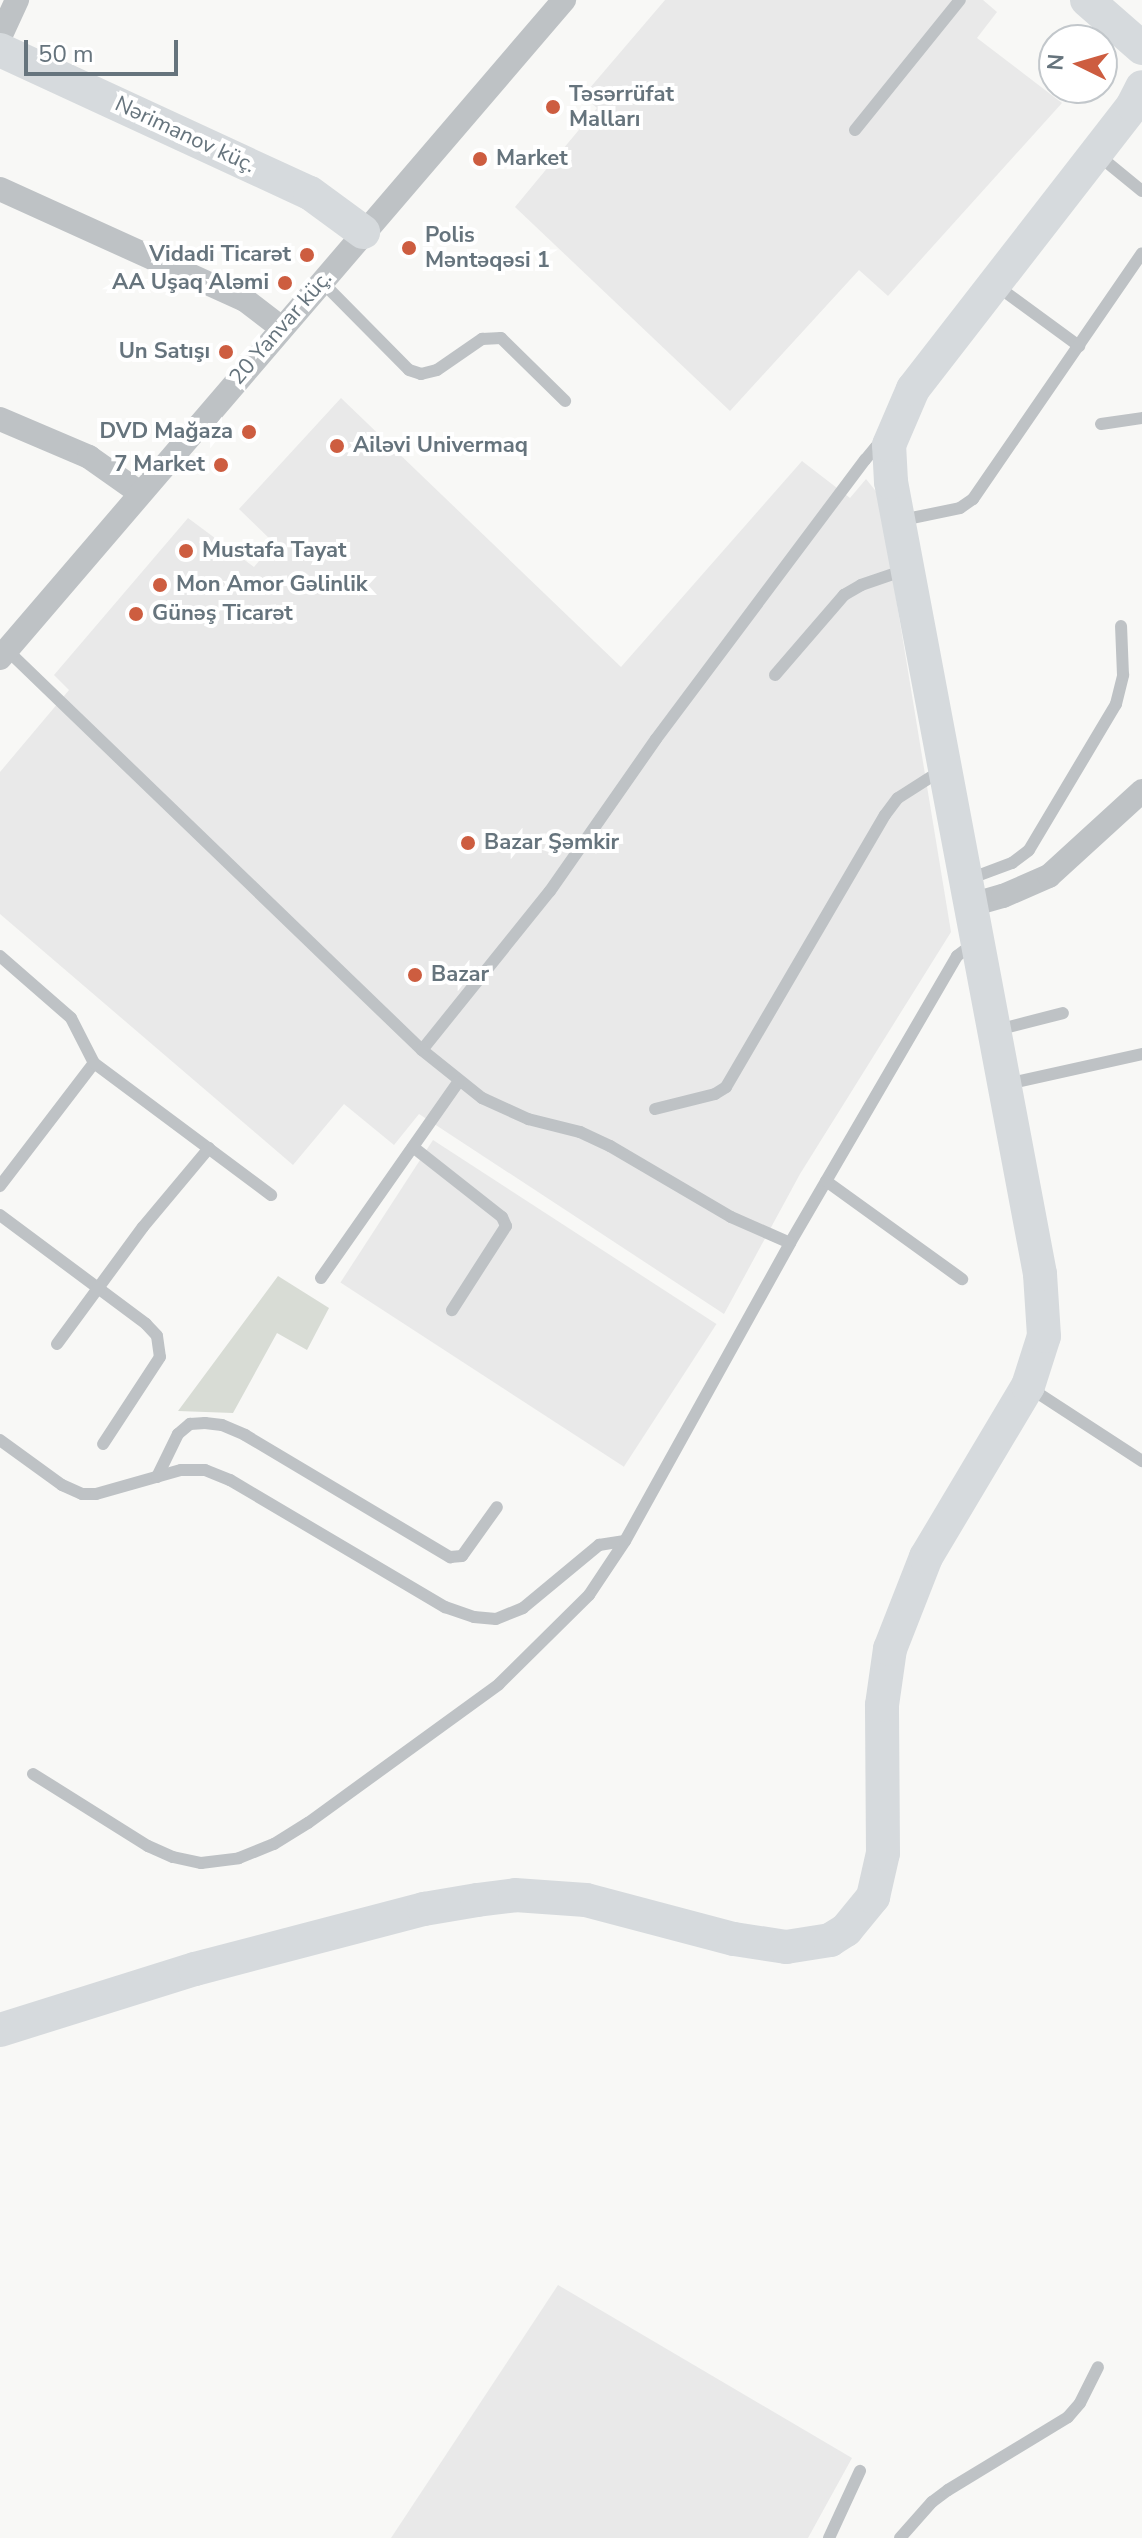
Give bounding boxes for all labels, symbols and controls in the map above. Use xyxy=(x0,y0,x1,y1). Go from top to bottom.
scale bar xyxy=(28,24,182,74)
north arrow xyxy=(1038,24,1118,104)
text: 50 m xyxy=(38,38,94,70)
text: N xyxy=(1040,53,1072,72)
place label: Təsərrüfat Malları xyxy=(569,81,674,132)
street label: Nərimanov küç. xyxy=(111,91,259,179)
marker: Təsərrüfat Malları xyxy=(544,98,562,116)
place label: Market xyxy=(496,146,568,172)
marker: Market xyxy=(471,150,489,168)
place label: Polis Məntəqəsi 1 xyxy=(425,222,550,274)
marker: Polis Məntəqəsi 1 xyxy=(400,239,418,257)
place label: Vidadi Ticarət xyxy=(149,242,291,268)
marker: Vidadi Ticarət xyxy=(298,246,316,264)
street label: 20 Yanvar küç. xyxy=(224,266,338,390)
place label: AA Uşaq Aləmi xyxy=(112,270,269,296)
marker: AA Uşaq Aləmi xyxy=(276,274,294,292)
place label: Un Satışı xyxy=(119,339,210,365)
marker: Un Satışı xyxy=(217,343,235,361)
place label: DVD Mağaza xyxy=(99,419,233,445)
marker: DVD Mağaza xyxy=(240,423,258,441)
place label: Ailəvi Univermaq xyxy=(353,433,528,459)
marker: Ailəvi Univermaq xyxy=(328,437,346,455)
place label: 7 Market xyxy=(114,452,205,478)
marker: 7 Market xyxy=(212,456,230,474)
place label: Mustafa Tayat xyxy=(202,538,347,564)
marker: Mustafa Tayat xyxy=(177,542,195,560)
place label: Mon Amor Gəlinlik xyxy=(176,572,368,598)
marker: Mon Amor Gəlinlik xyxy=(151,576,169,594)
place label: Günəş Ticarət xyxy=(152,601,293,627)
marker: Günəş Ticarət xyxy=(127,605,145,623)
place label: Bazar Şəmkir xyxy=(484,830,619,856)
marker: Bazar Şəmkir xyxy=(459,834,477,852)
place label: Bazar xyxy=(431,962,489,988)
marker: Bazar xyxy=(406,966,424,984)

